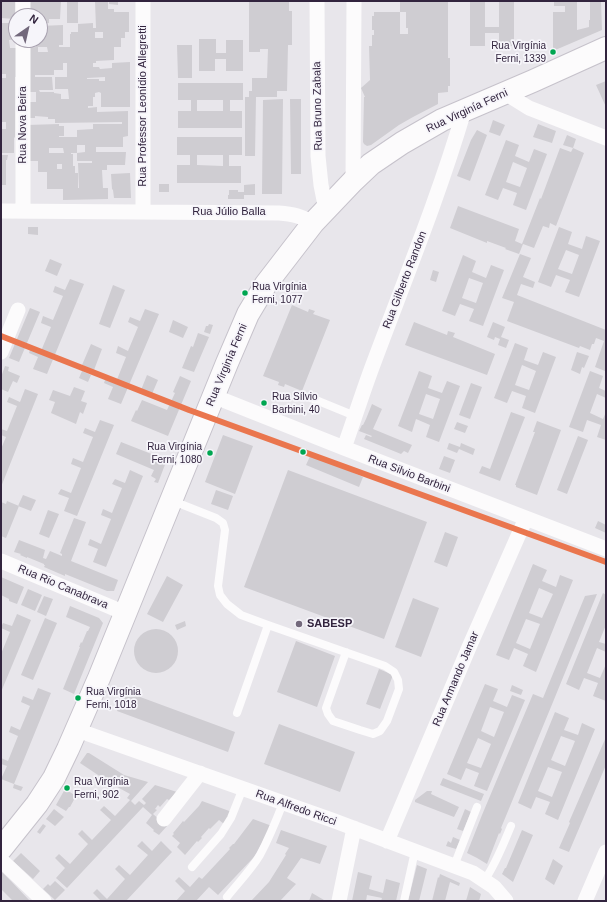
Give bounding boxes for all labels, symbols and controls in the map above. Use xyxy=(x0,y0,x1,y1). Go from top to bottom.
north arrow xyxy=(8,8,48,48)
text: N xyxy=(27,12,41,26)
street label: Rua Professor Leonídio Allegretti xyxy=(136,25,150,187)
place label: Rua Virgínia Ferni, 1339 xyxy=(491,40,546,64)
marker: Rua Virgínia Ferni, 1339 xyxy=(548,47,558,57)
street label: Rua Bruno Zabala xyxy=(311,61,325,151)
street label: Rua Nova Beira xyxy=(16,86,30,164)
street label: Rua Virginía Ferni xyxy=(424,86,510,136)
street label: Rua Júlio Balla xyxy=(192,205,266,219)
street label: Rua Gilberto Randon xyxy=(380,229,430,331)
place label: Rua Virgínia Ferni, 1077 xyxy=(252,281,307,304)
marker: Rua Virgínia Ferni, 1077 xyxy=(240,288,250,298)
street label: Rua Virginía Ferni xyxy=(204,322,250,408)
place label: Rua Sílvio Barbini, 40 xyxy=(272,391,320,414)
marker: Rua Sílvio Barbini, 40 xyxy=(259,398,269,408)
place label: Rua Virgínia Ferni, 1080 xyxy=(147,441,202,464)
unlabelled marker xyxy=(298,447,308,457)
marker: Rua Virgínia Ferni, 1080 xyxy=(205,448,215,458)
street label: Rua Silvio Barbini xyxy=(366,452,452,496)
street label: Rua Rio Canabrava xyxy=(16,562,110,612)
place label: SABESP xyxy=(307,617,352,631)
marker: SABESP xyxy=(294,619,304,629)
street label: Rua Armando Jamar xyxy=(430,630,482,728)
place label: Rua Virgínia Ferni, 1018 xyxy=(86,686,141,710)
marker: Rua Virgínia Ferni, 1018 xyxy=(73,693,83,703)
place label: Rua Virgínia Ferni, 902 xyxy=(74,776,129,800)
marker: Rua Virgínia Ferni, 902 xyxy=(62,783,72,793)
street label: Rua Alfredo Ricci xyxy=(254,787,338,829)

